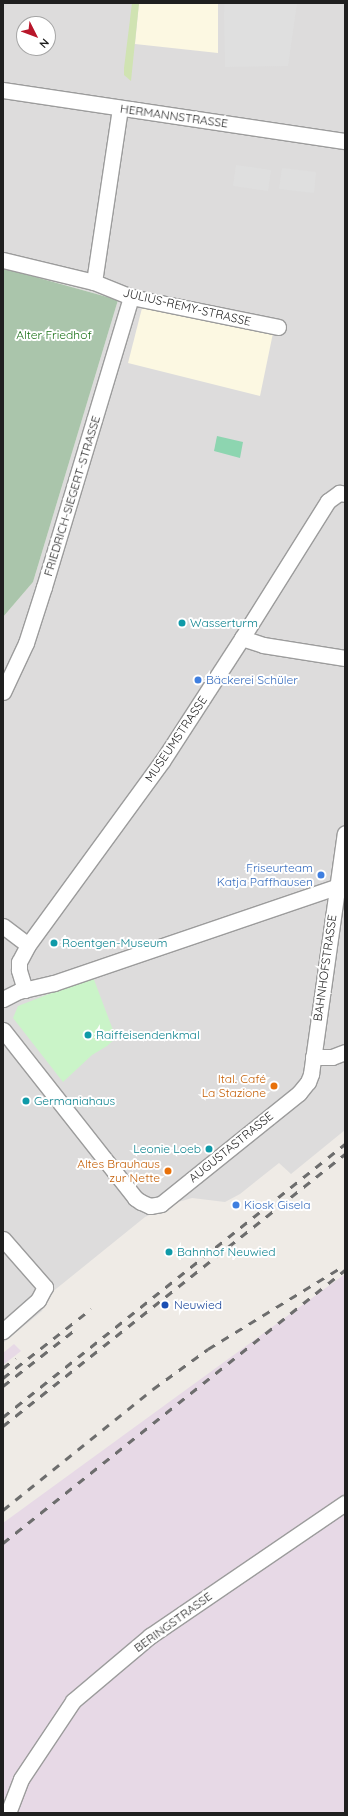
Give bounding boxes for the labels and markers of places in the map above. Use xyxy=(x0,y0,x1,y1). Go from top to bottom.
place label: Wasserturm xyxy=(190,616,258,630)
marker: Wasserturm xyxy=(177,618,187,628)
place label: Bäckerei Schüler xyxy=(206,673,298,687)
marker: Bäckerei Schüler xyxy=(193,675,203,685)
place label: Friseurteam Katja Paffhausen xyxy=(217,861,313,889)
marker: Friseurteam Katja Paffhausen xyxy=(316,870,326,880)
place label: Roentgen-Museum xyxy=(62,936,168,950)
marker: Roentgen-Museum xyxy=(49,938,59,948)
place label: Raiffeisendenkmal xyxy=(96,1028,200,1042)
marker: Raiffeisendenkmal xyxy=(83,1030,93,1040)
place label: Ital. Café La Stazione xyxy=(202,1072,266,1100)
marker: Ital. Café La Stazione xyxy=(269,1081,279,1091)
place label: Germaniahaus xyxy=(34,1094,115,1108)
marker: Germaniahaus xyxy=(21,1096,31,1106)
place label: Leonie Loeb xyxy=(133,1142,201,1156)
marker: Leonie Loeb xyxy=(204,1144,214,1154)
place label: Altes Brauhaus zur Nette xyxy=(77,1157,160,1185)
marker: Altes Brauhaus zur Nette xyxy=(163,1166,173,1176)
place label: Kiosk Gisela xyxy=(244,1198,311,1212)
marker: Kiosk Gisela xyxy=(231,1200,241,1210)
place label: Bahnhof Neuwied xyxy=(177,1245,275,1259)
marker: Bahnhof Neuwied xyxy=(164,1247,174,1257)
place label: Neuwied xyxy=(174,1298,222,1312)
marker: Neuwied xyxy=(159,1299,171,1311)

